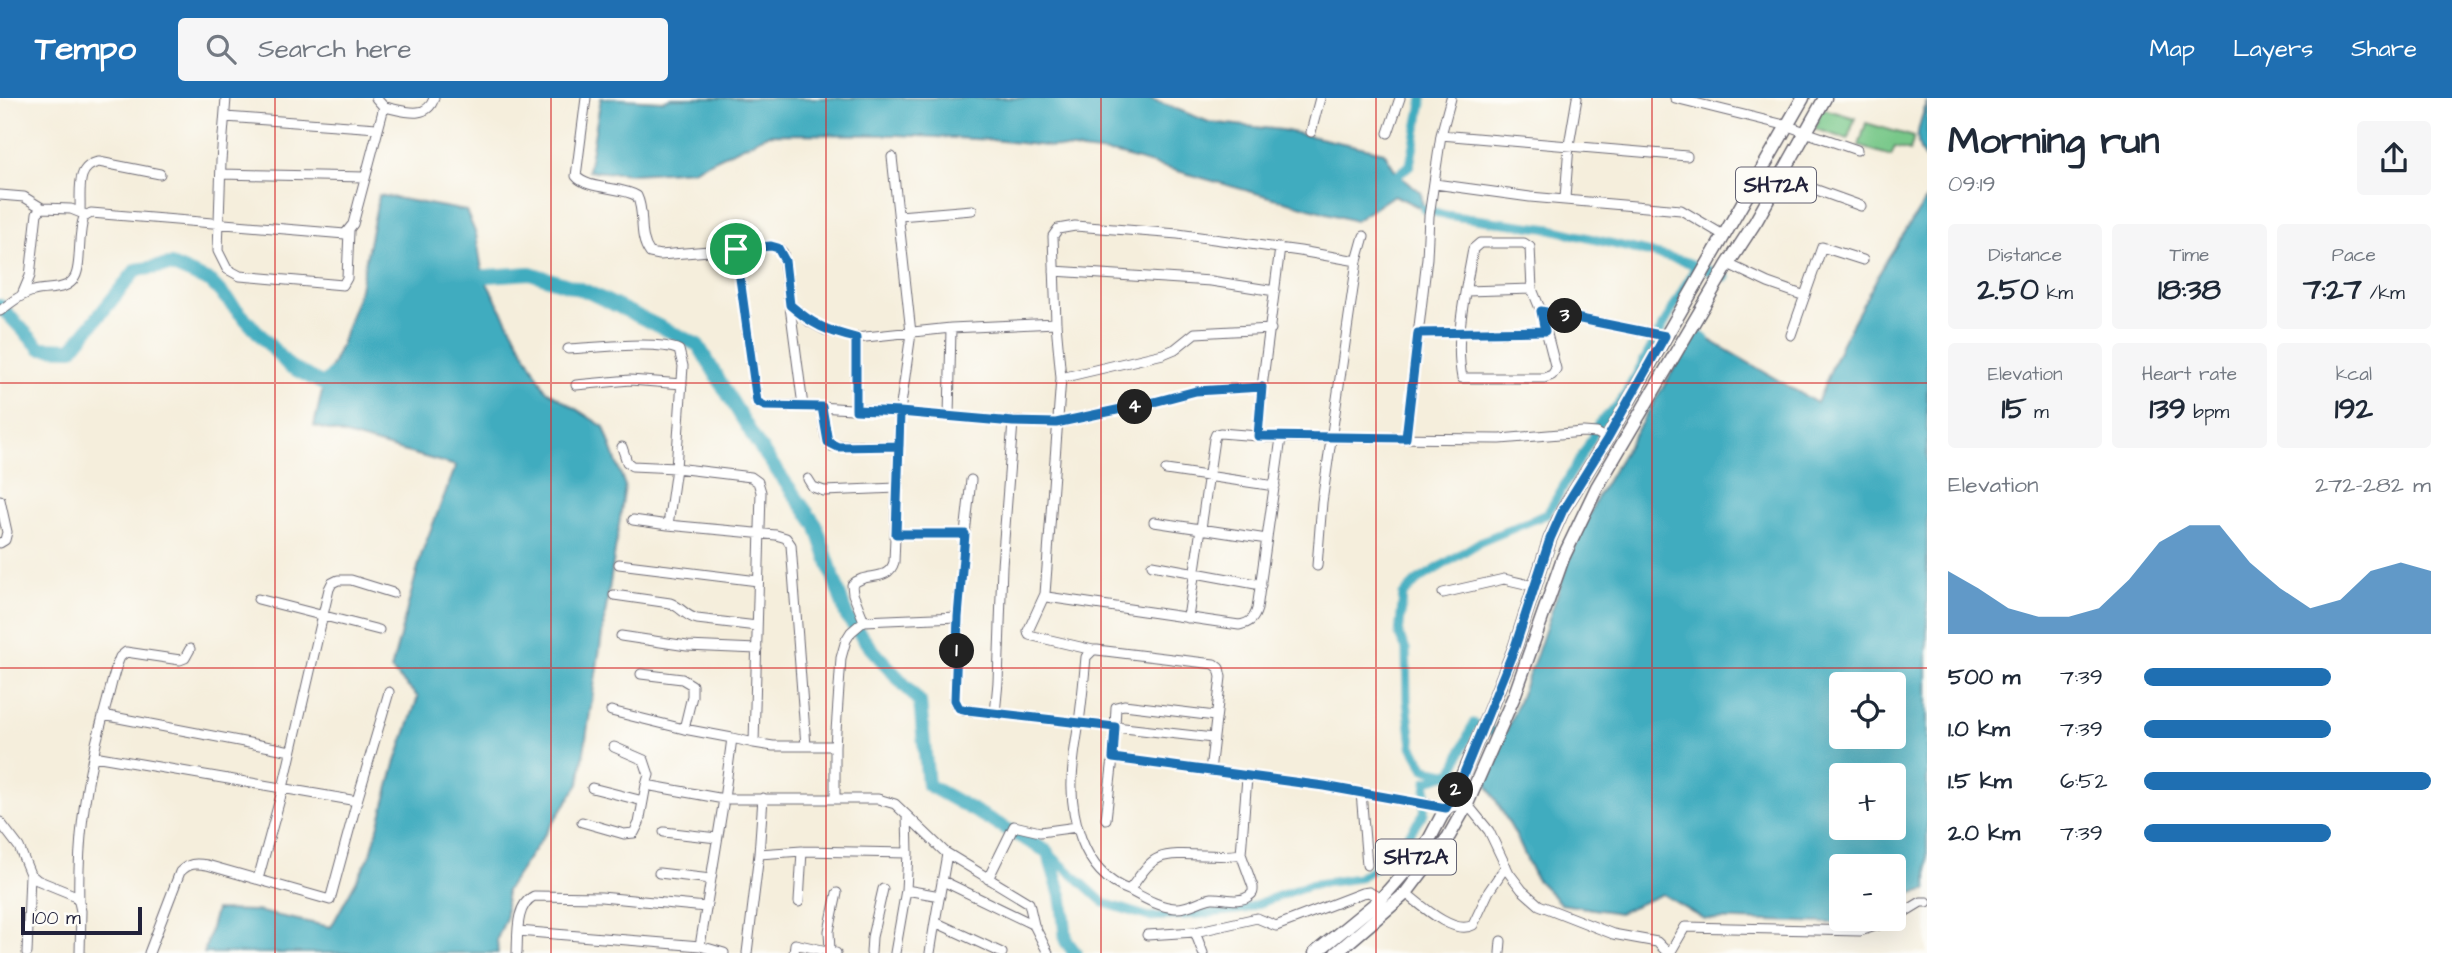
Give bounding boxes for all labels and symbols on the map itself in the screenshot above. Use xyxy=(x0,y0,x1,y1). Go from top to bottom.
road number: SH72A xyxy=(1736,168,1816,202)
pin xyxy=(706,219,766,279)
pin: 3 xyxy=(1548,298,1582,333)
pin: 4 xyxy=(1118,390,1152,424)
pin: 1 xyxy=(940,634,974,668)
pin: 2 xyxy=(1438,772,1474,808)
road number: SH72A xyxy=(1376,840,1456,874)
scale bar xyxy=(21,904,142,936)

